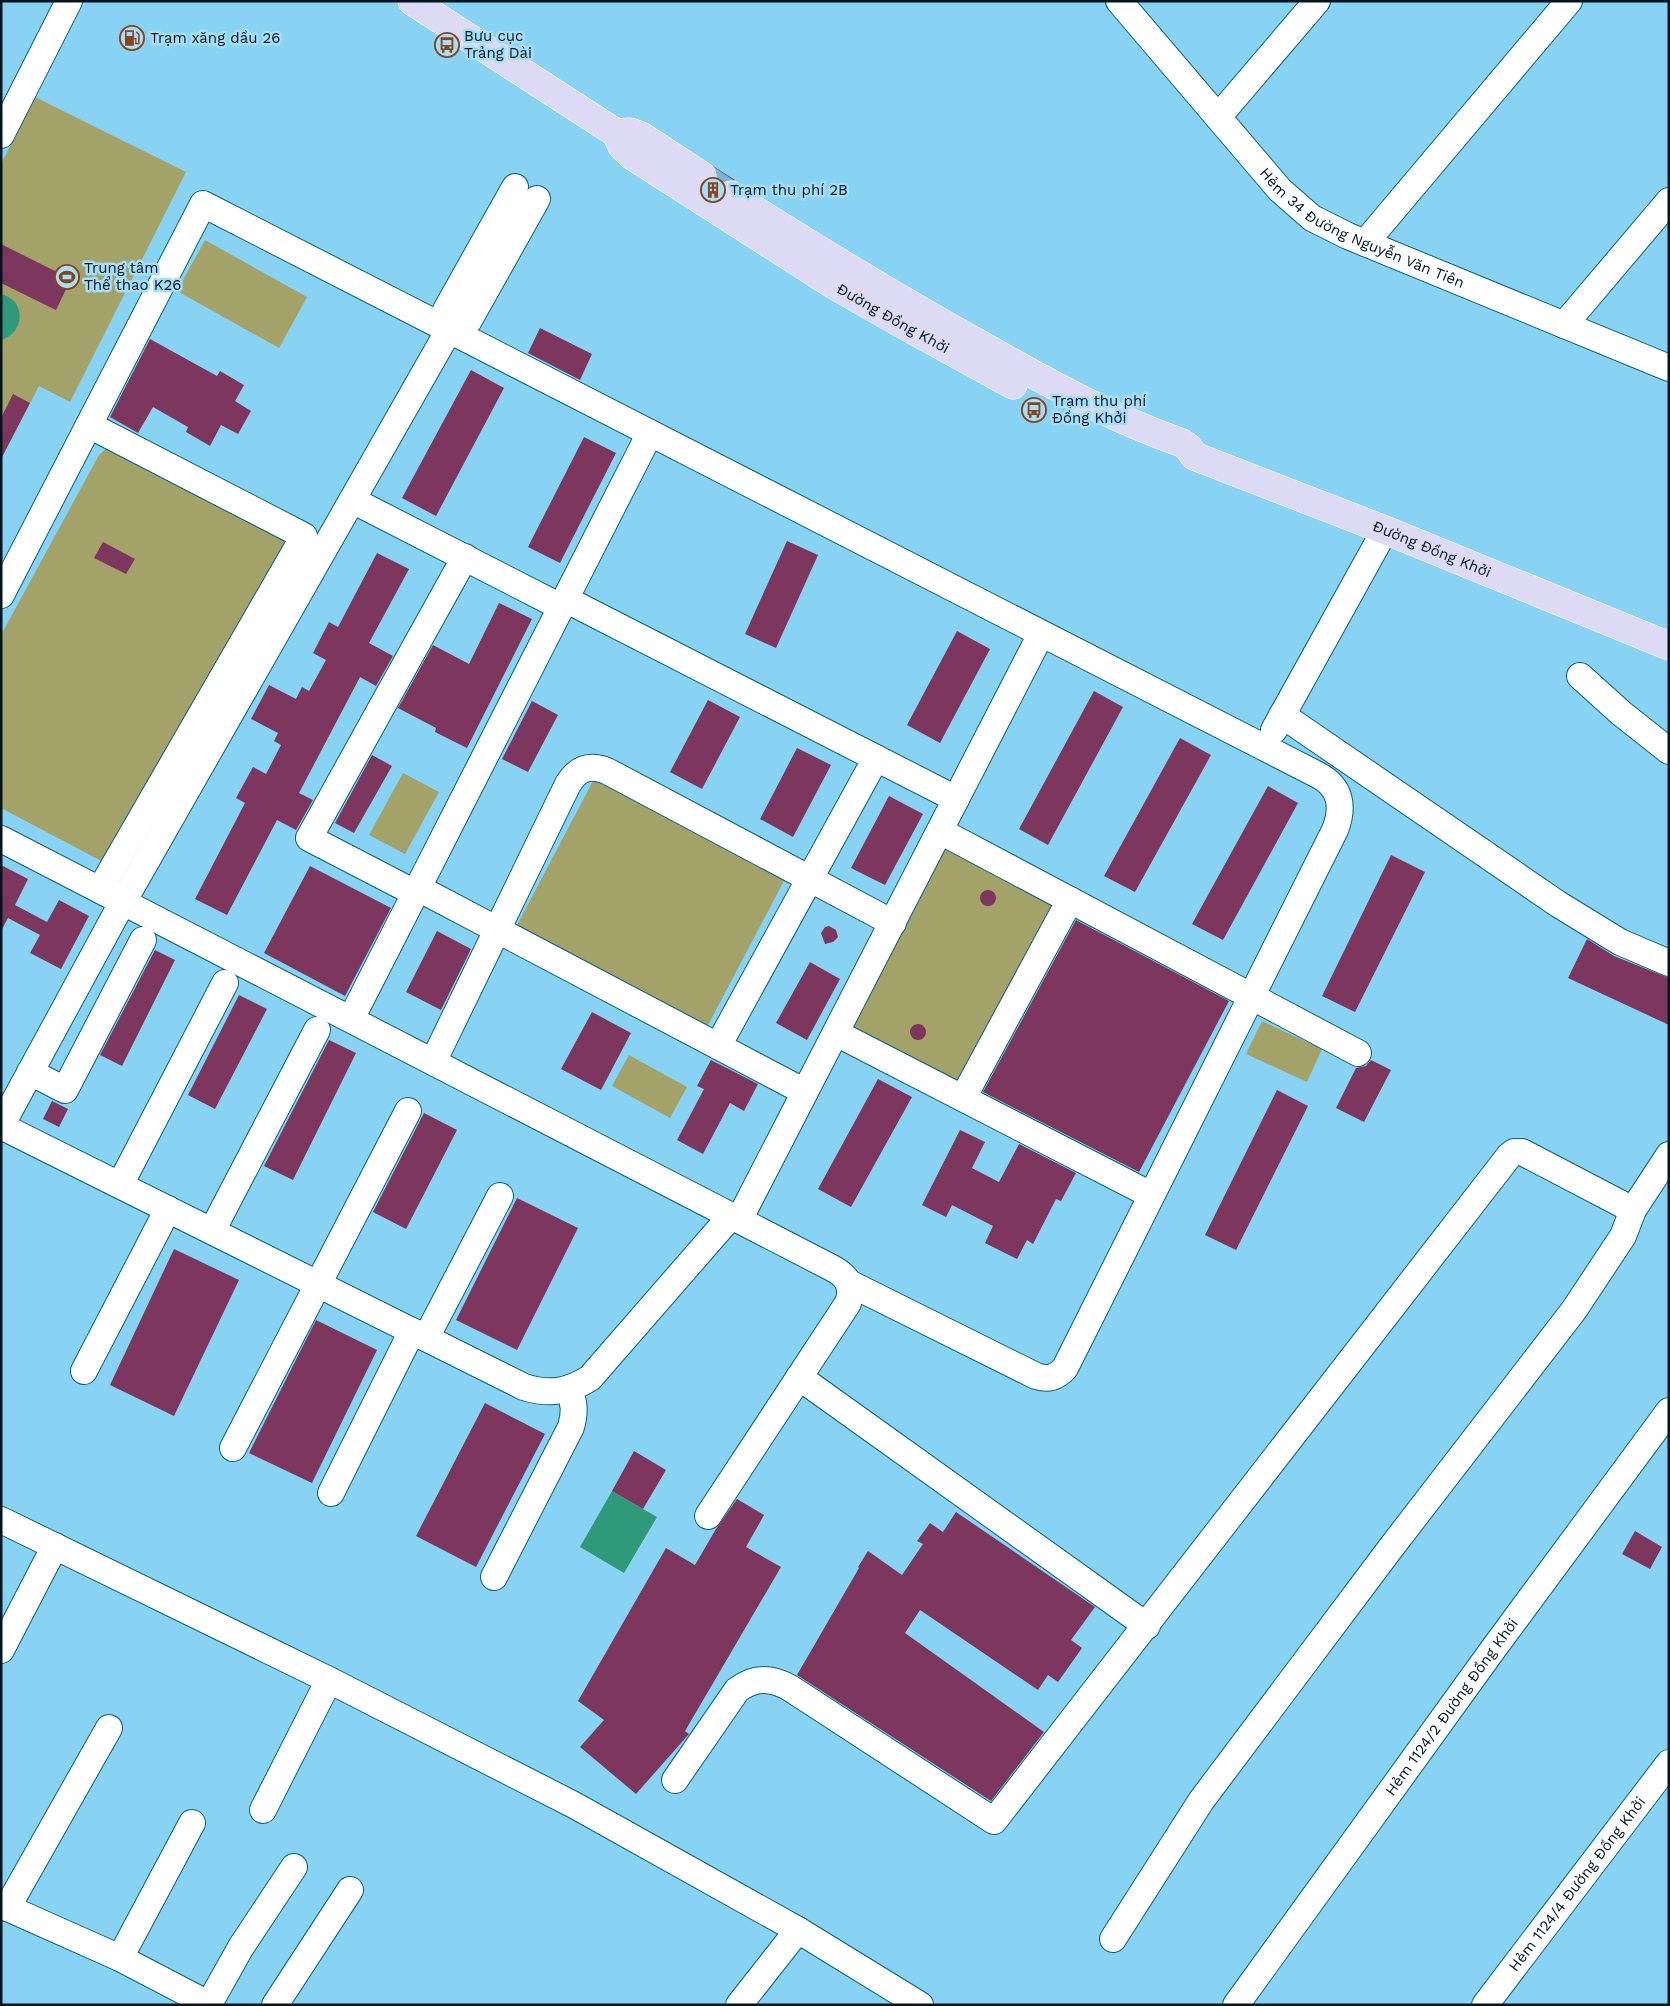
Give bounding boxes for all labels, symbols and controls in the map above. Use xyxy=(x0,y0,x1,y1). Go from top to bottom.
fuel station icon: Trạm xăng dầu 26 xyxy=(119,25,145,51)
place label: Bưu cục Trảng Dài xyxy=(464,27,532,62)
place label: Trạm xăng dầu 26 xyxy=(150,29,280,47)
bus stop icon: Bưu cục Trảng Dài xyxy=(434,32,460,58)
street label: Hẻm 34 Đường Nguyễn Văn Tiên xyxy=(1256,164,1467,292)
building icon: Trạm thu phí 2B xyxy=(700,177,726,203)
place label: Trạm thu phí 2B xyxy=(730,181,848,199)
place label: Trung tâm Thể thao K26 xyxy=(84,259,181,294)
sports icon: Trung tâm Thể thao K26 xyxy=(54,264,80,290)
street label: Đường Đồng Khởi xyxy=(834,280,953,357)
place label: Trạm thu phí Đồng Khởi xyxy=(1052,392,1146,427)
bus stop icon: Trạm thu phí Đồng Khởi xyxy=(1021,397,1047,423)
street label: Đường Đồng Khởi xyxy=(1370,517,1494,581)
street label: Hẻm 1124/2 Đường Đồng Khởi xyxy=(1381,1615,1522,1799)
street label: Hẻm 1124/4 Đường Đồng Khởi xyxy=(1505,1793,1649,1975)

